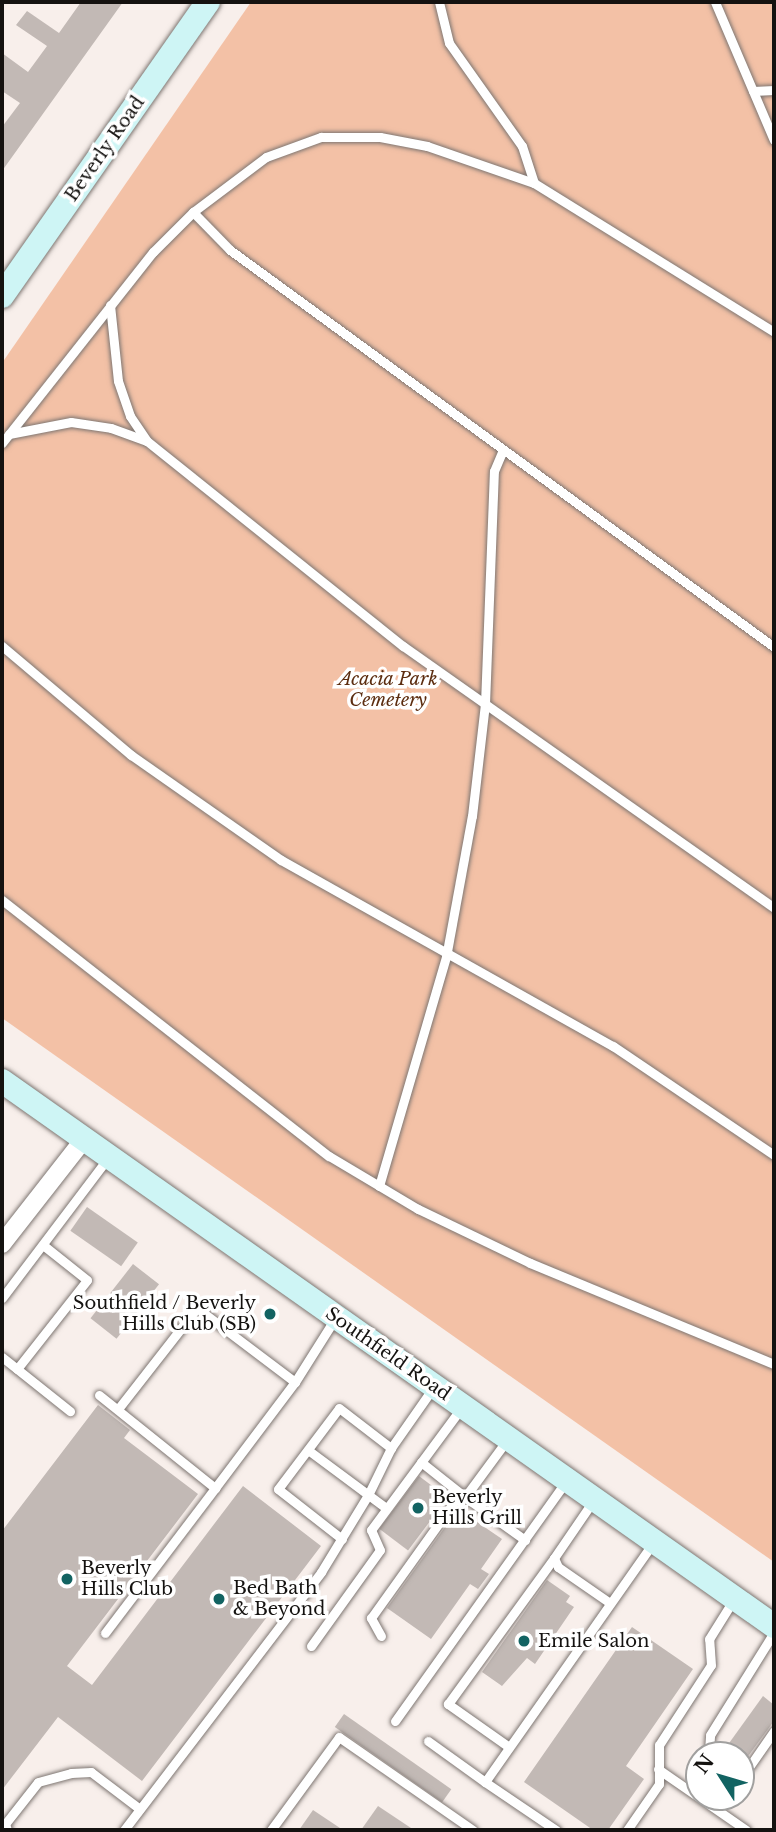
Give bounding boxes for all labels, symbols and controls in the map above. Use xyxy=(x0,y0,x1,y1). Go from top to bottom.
street label: Beverly Road xyxy=(61,92,149,206)
park label: Acacia Park Cemetery xyxy=(338,669,438,712)
place label: Southfield / Beverly Hills Club (SB) xyxy=(72,1293,256,1336)
street label: Southfield Road xyxy=(321,1303,455,1405)
marker: Southfield / Beverly Hills Club (SB) xyxy=(262,1306,278,1322)
place label: Beverly Hills Grill xyxy=(432,1487,522,1530)
marker: Beverly Hills Grill xyxy=(410,1500,426,1516)
place label: Beverly Hills Club xyxy=(81,1558,173,1600)
marker: Beverly Hills Club xyxy=(59,1571,75,1587)
place label: Bed Bath & Beyond xyxy=(233,1578,325,1620)
marker: Bed Bath & Beyond xyxy=(211,1591,227,1607)
place label: Emile Salon xyxy=(538,1630,649,1652)
marker: Emile Salon xyxy=(516,1633,532,1649)
north arrow xyxy=(685,1741,755,1811)
text: N xyxy=(690,1750,719,1778)

